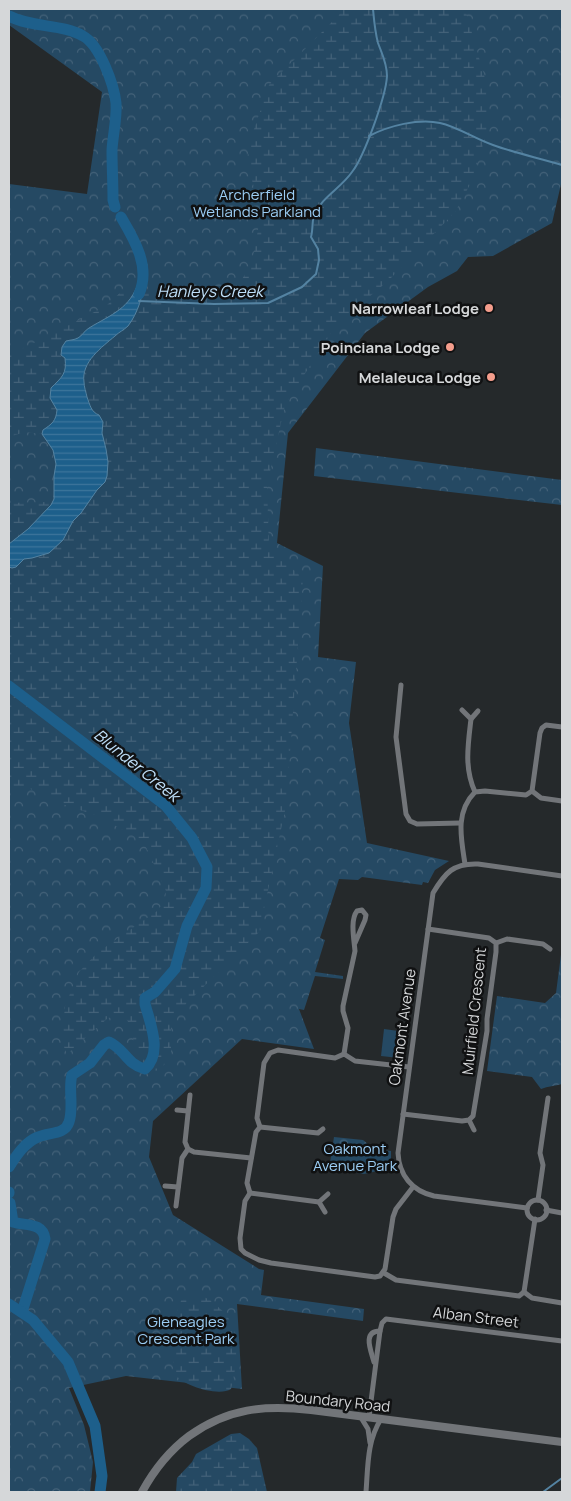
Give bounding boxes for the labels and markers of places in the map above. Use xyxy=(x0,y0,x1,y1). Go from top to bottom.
place label: Narrowleaf Lodge xyxy=(352,298,479,319)
marker: Narrowleaf Lodge xyxy=(483,302,495,314)
place label: Poinciana Lodge xyxy=(321,337,440,358)
marker: Poinciana Lodge xyxy=(444,341,456,353)
place label: Melaleuca Lodge xyxy=(359,367,481,388)
marker: Melaleuca Lodge xyxy=(485,371,497,383)

